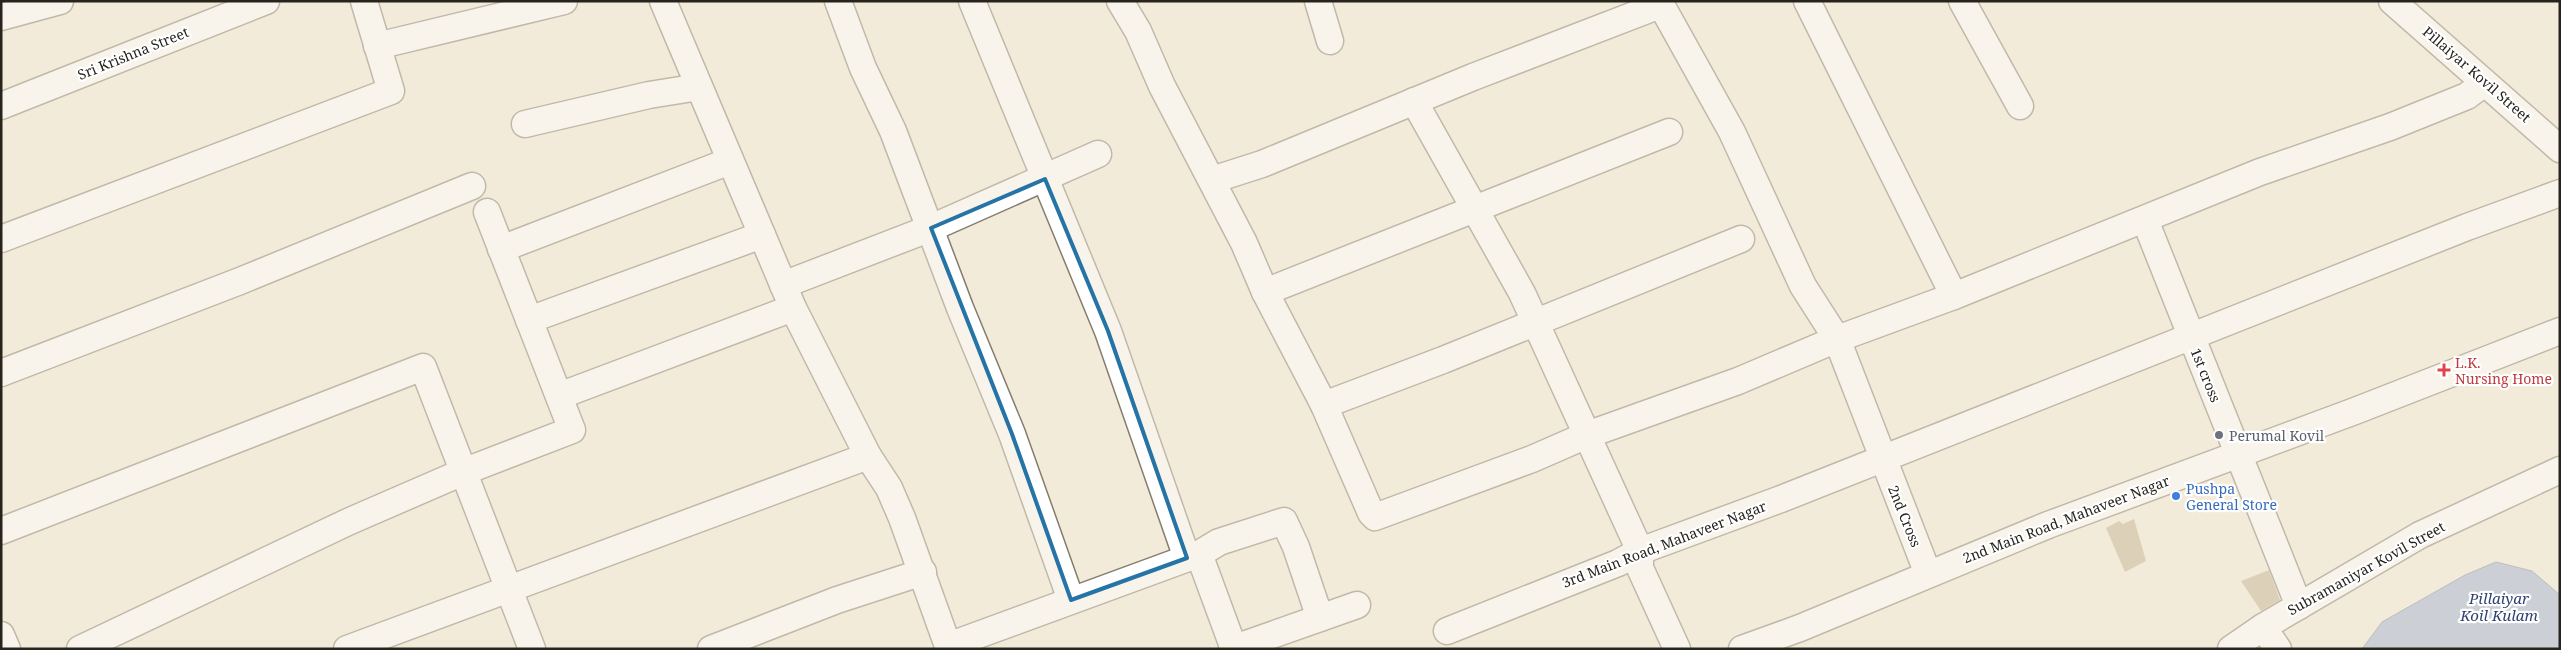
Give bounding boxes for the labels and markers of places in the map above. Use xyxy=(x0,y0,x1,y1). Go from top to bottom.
place label: L.K. Nursing Home xyxy=(2455,353,2552,388)
marker: L.K. Nursing Home xyxy=(2437,363,2451,377)
place label: Perumal Kovil xyxy=(2229,426,2325,445)
marker: Perumal Kovil xyxy=(2213,429,2225,441)
place label: Pushpa General Store xyxy=(2186,479,2277,514)
marker: Pushpa General Store xyxy=(2170,490,2182,502)

